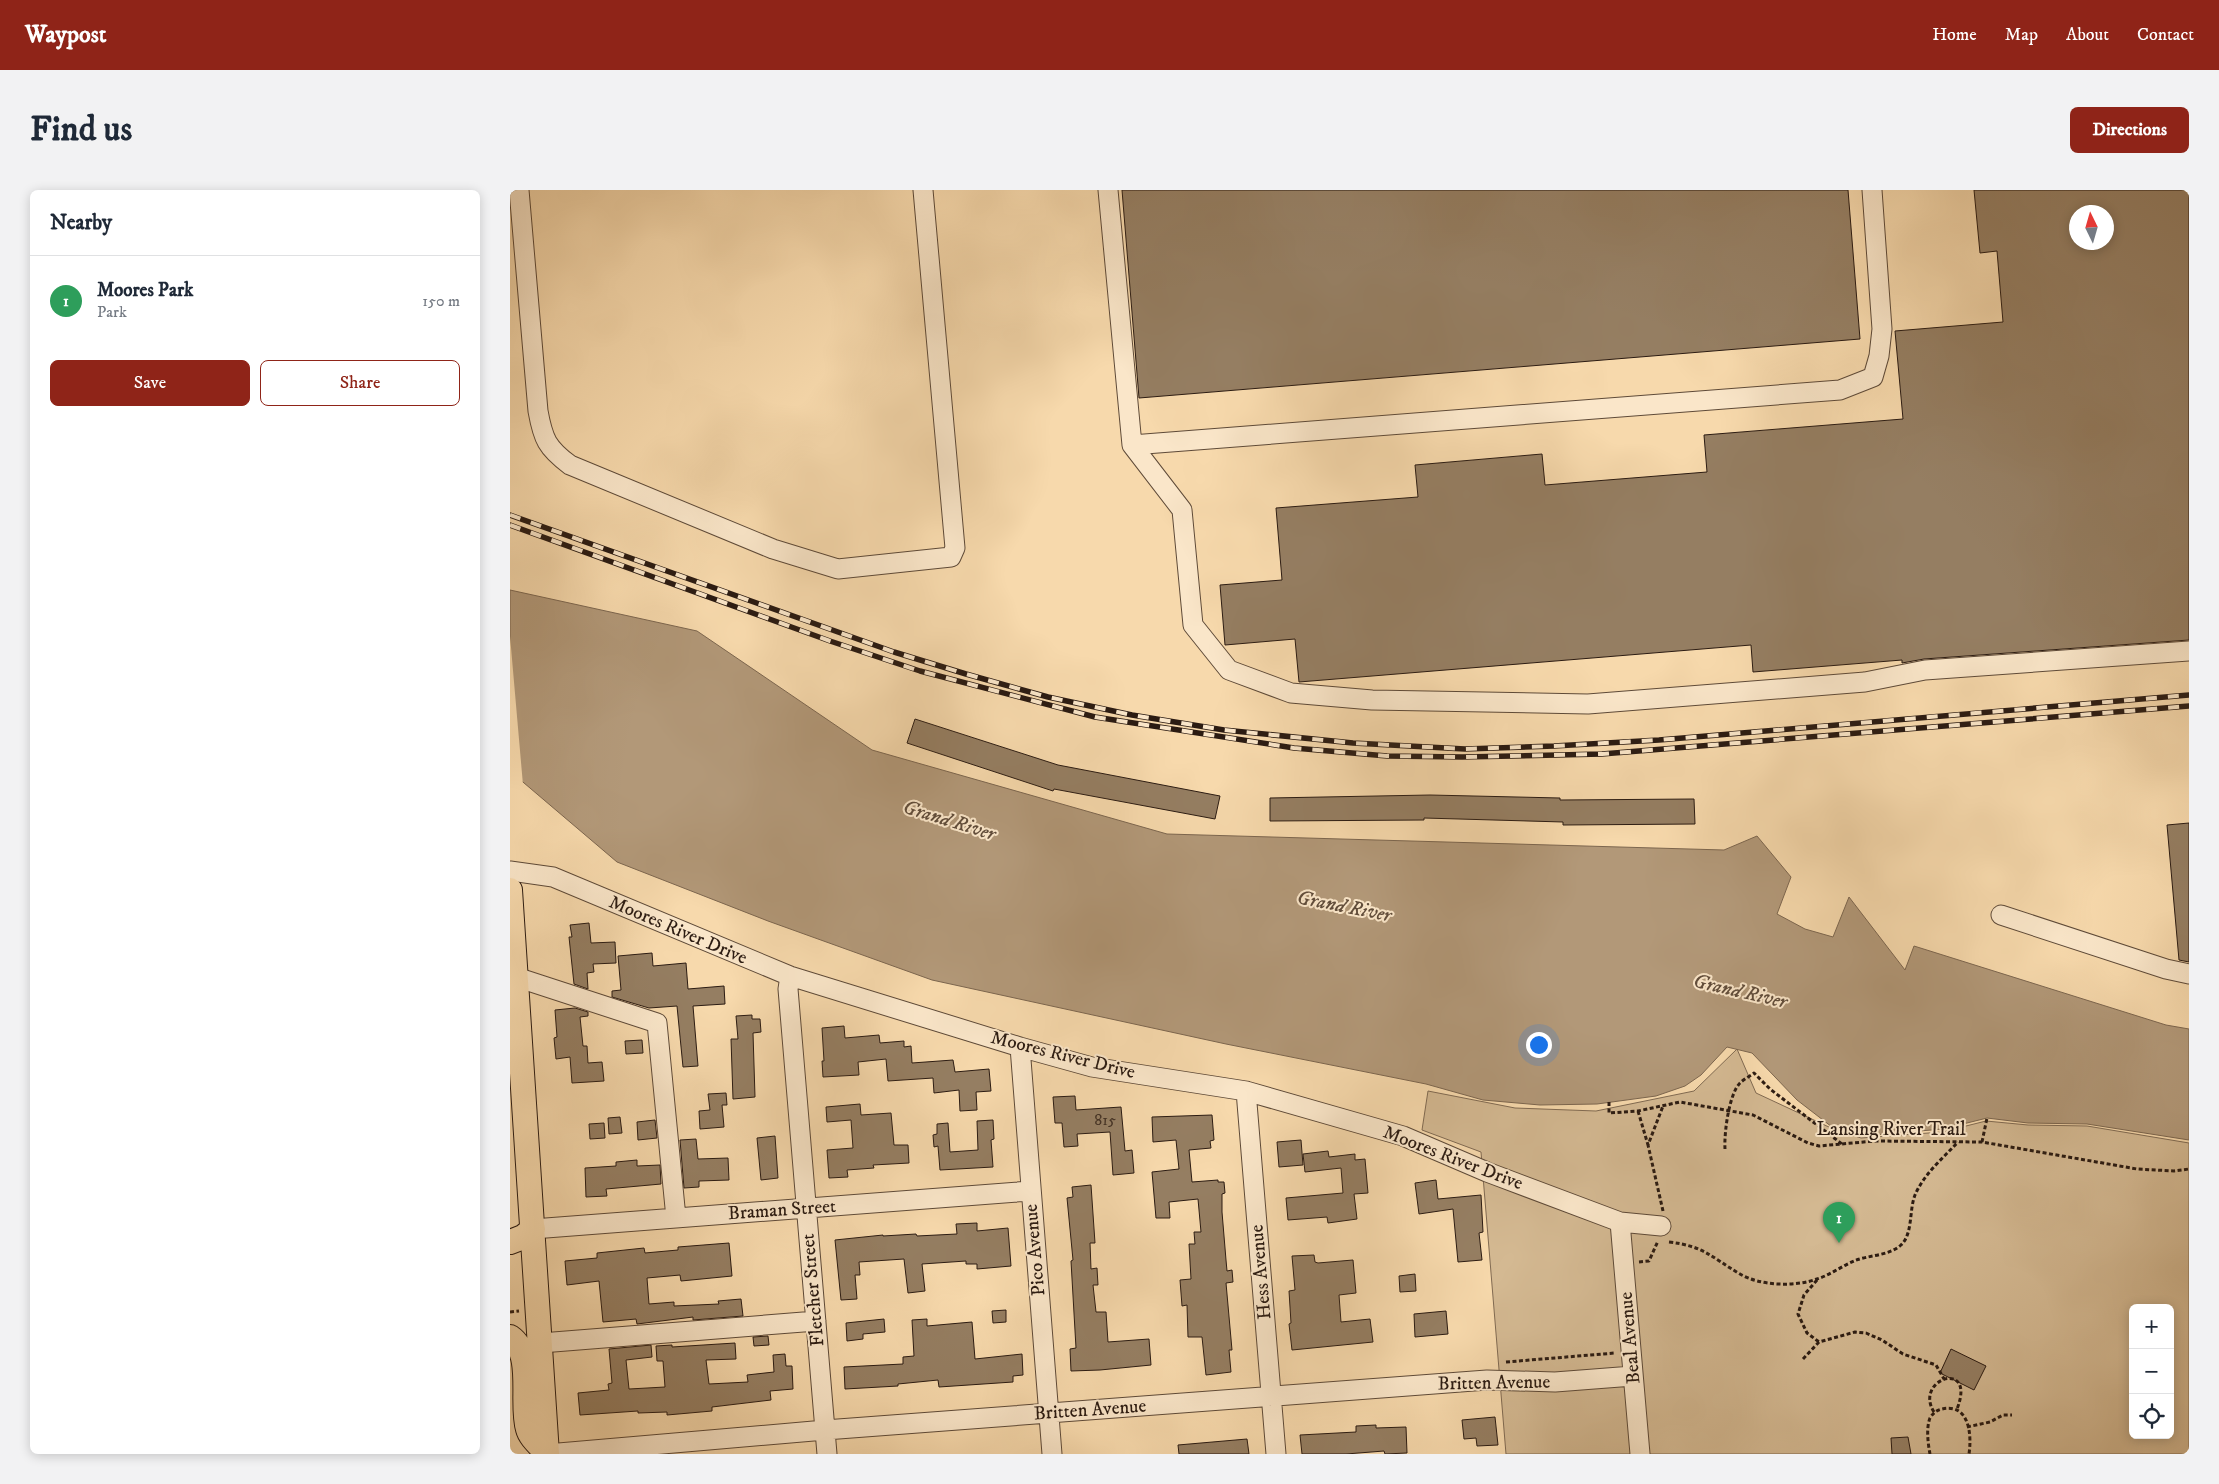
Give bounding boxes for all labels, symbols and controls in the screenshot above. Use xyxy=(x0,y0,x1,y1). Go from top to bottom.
text: Waypost xyxy=(25,20,106,50)
text: Home xyxy=(1932,24,1977,46)
text: Map xyxy=(2005,24,2038,46)
text: About xyxy=(2066,24,2109,46)
text: Contact xyxy=(2137,24,2194,46)
button: Directions xyxy=(2070,107,2189,153)
text: Find us xyxy=(30,108,132,152)
north arrow xyxy=(2069,205,2114,250)
text: Nearby xyxy=(50,210,112,236)
text: Moores Park xyxy=(97,279,193,302)
text: 1 xyxy=(63,291,69,311)
text: 150 m xyxy=(422,291,460,311)
text: Park xyxy=(97,302,127,322)
button: Save xyxy=(50,360,250,406)
button: Share xyxy=(260,360,460,406)
water label: Grand River xyxy=(900,795,1000,847)
water label: Grand River xyxy=(1295,886,1395,929)
street label: Moores River Drive xyxy=(605,890,751,970)
water label: Grand River xyxy=(1691,969,1791,1015)
street label: Moores River Drive xyxy=(988,1026,1138,1084)
your location xyxy=(1526,1032,1552,1058)
house number: 815 xyxy=(1094,1110,1116,1130)
street label: Lansing River Trail xyxy=(1816,1118,1966,1141)
street label: Moores River Drive xyxy=(1380,1121,1526,1195)
street label: Braman Street xyxy=(727,1195,837,1225)
pin: 1 xyxy=(1823,1202,1855,1243)
street label: Pico Avenue xyxy=(1020,1203,1050,1297)
street label: Hess Avenue xyxy=(1245,1224,1277,1320)
street label: Fletcher Street xyxy=(797,1233,829,1347)
street label: Beal Avenue xyxy=(1615,1291,1645,1385)
map controls xyxy=(2129,1304,2174,1439)
button: + xyxy=(2129,1304,2174,1349)
button: − xyxy=(2129,1349,2174,1394)
street label: Britten Avenue xyxy=(1437,1371,1551,1395)
button: locate xyxy=(2129,1394,2174,1439)
street label: Britten Avenue xyxy=(1033,1395,1147,1425)

